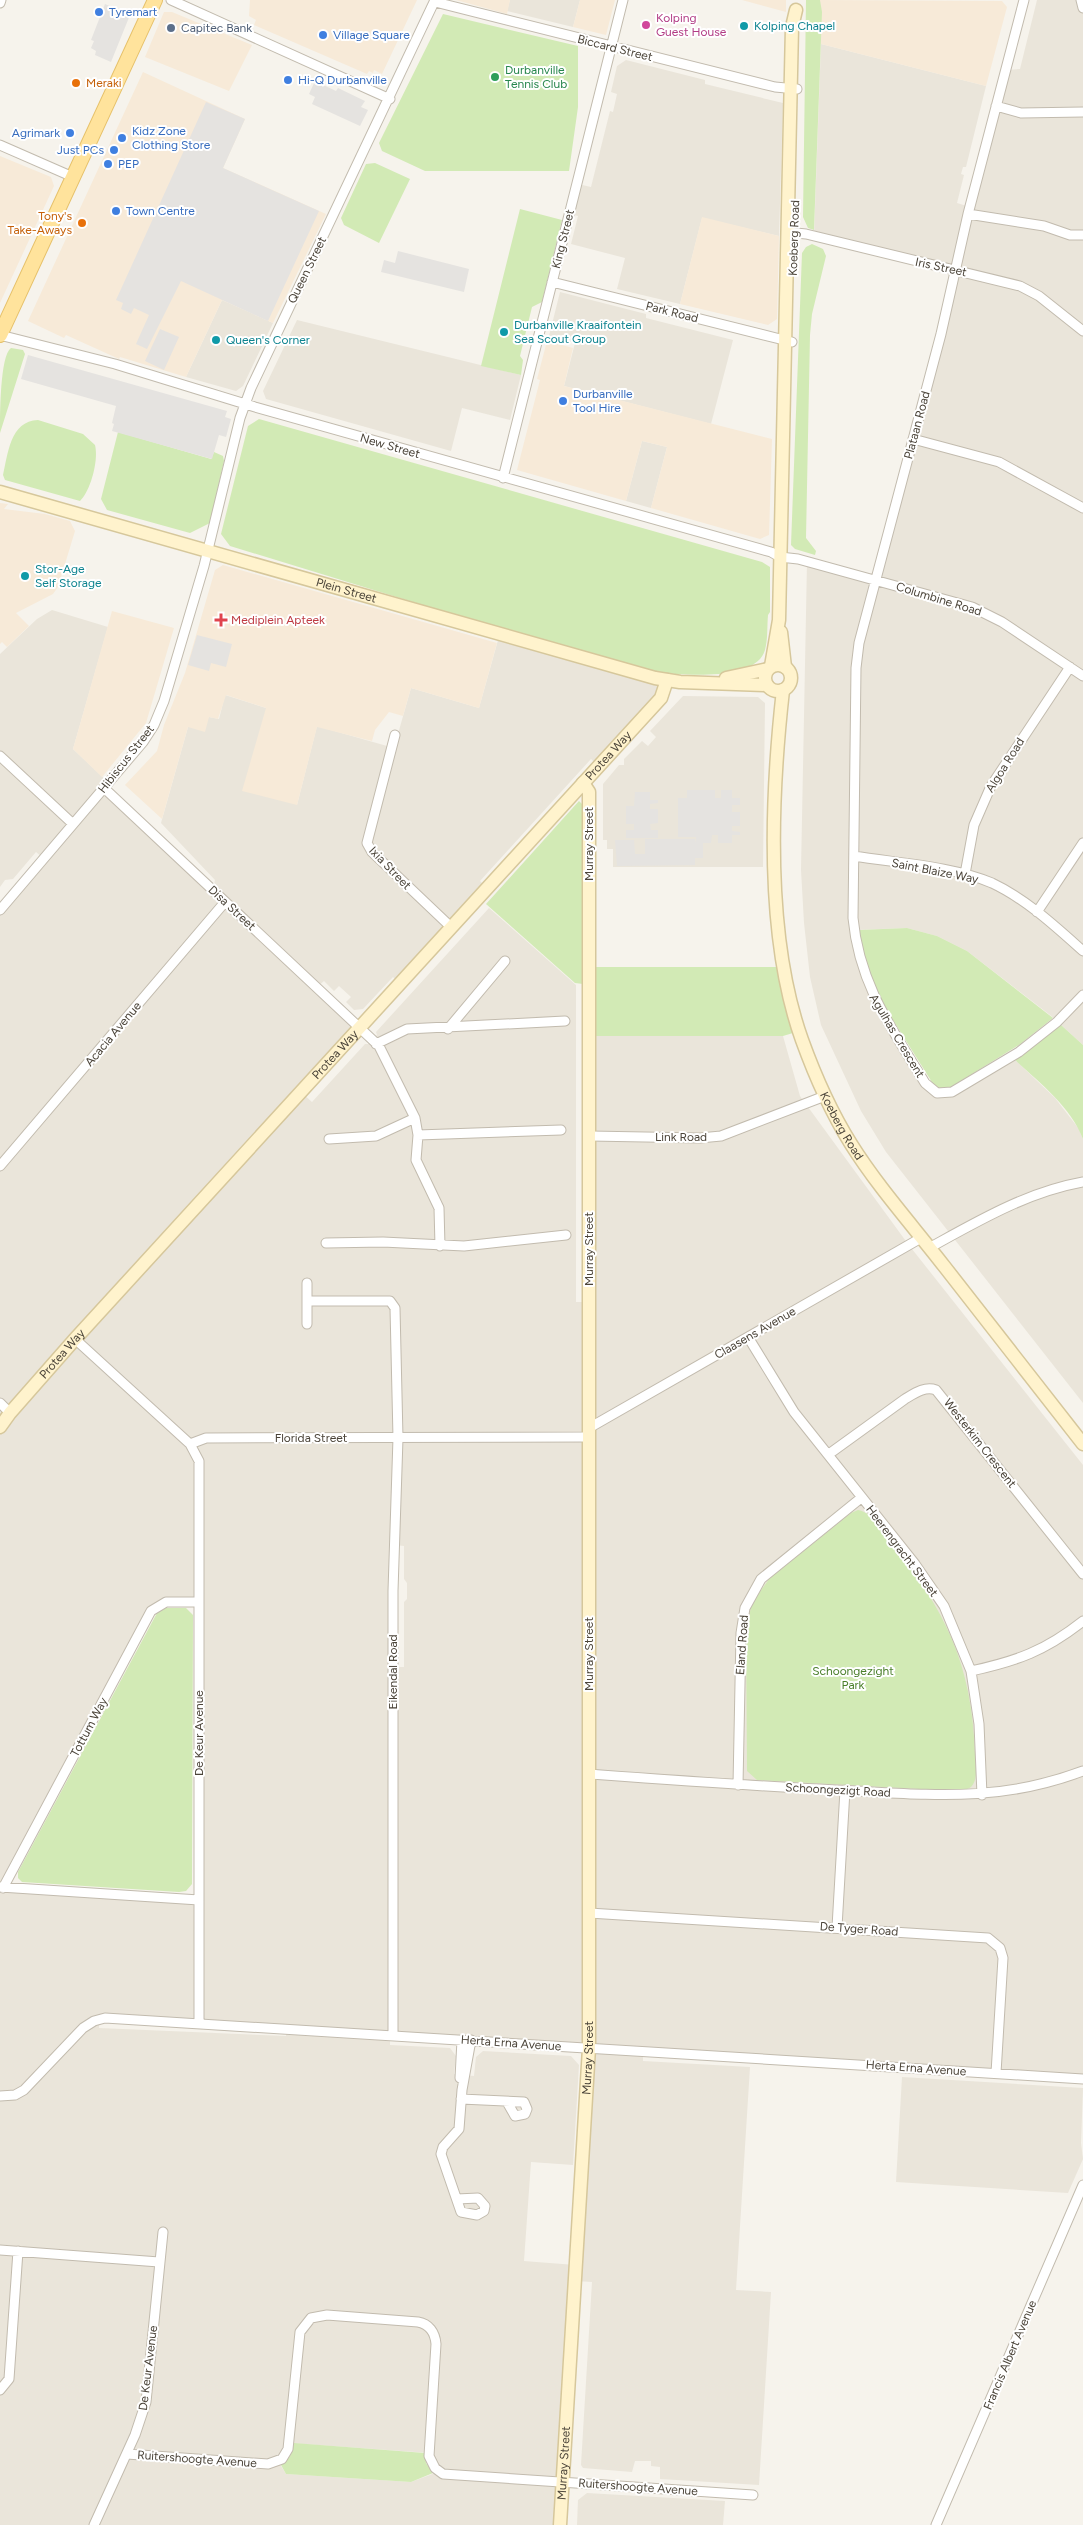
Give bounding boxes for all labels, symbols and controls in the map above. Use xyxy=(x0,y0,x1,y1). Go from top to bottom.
place label: Tyremart xyxy=(109,5,158,19)
marker: Tyremart xyxy=(93,6,105,18)
place label: Kolping Guest House xyxy=(656,11,727,39)
marker: Kolping Guest House xyxy=(640,19,652,31)
place label: Kolping Chapel xyxy=(754,19,835,33)
marker: Kolping Chapel xyxy=(738,20,750,32)
place label: Capitec Bank xyxy=(181,21,252,35)
marker: Capitec Bank xyxy=(165,22,177,34)
place label: Village Square xyxy=(333,28,410,42)
marker: Village Square xyxy=(317,29,329,41)
street label: Biccard Street xyxy=(576,32,654,64)
place label: Durbanville Tennis Club xyxy=(505,63,567,91)
marker: Durbanville Tennis Club xyxy=(489,71,501,83)
place label: Hi-Q Durbanville xyxy=(298,73,387,87)
marker: Hi-Q Durbanville xyxy=(282,74,294,86)
place label: Meraki xyxy=(86,76,121,90)
marker: Meraki xyxy=(70,77,82,89)
place label: Kidz Zone Clothing Store xyxy=(132,124,211,152)
place label: Agrimark xyxy=(12,126,60,140)
marker: Agrimark xyxy=(64,127,76,139)
marker: Kidz Zone Clothing Store xyxy=(116,132,128,144)
place label: Just PCs xyxy=(57,143,104,157)
marker: Just PCs xyxy=(108,144,120,156)
place label: PEP xyxy=(118,157,139,171)
marker: PEP xyxy=(102,158,114,170)
street label: Koeberg Road xyxy=(786,200,802,276)
place label: Town Centre xyxy=(126,204,195,218)
marker: Town Centre xyxy=(110,205,122,217)
street label: King Street xyxy=(549,208,577,270)
place label: Tony's Take-Aways xyxy=(8,209,72,237)
marker: Tony's Take-Aways xyxy=(76,217,88,229)
street label: Queen Street xyxy=(285,234,329,306)
street label: Iris Street xyxy=(914,255,968,279)
street label: Park Road xyxy=(644,299,700,325)
place label: Durbanville Kraaifontein Sea Scout Group xyxy=(514,318,642,346)
marker: Durbanville Kraaifontein Sea Scout Group xyxy=(498,326,510,338)
place label: Queen's Corner xyxy=(226,333,310,347)
marker: Queen's Corner xyxy=(210,334,222,346)
place label: Durbanville Tool Hire xyxy=(573,387,633,415)
street label: Plataan Road xyxy=(901,390,933,460)
marker: Durbanville Tool Hire xyxy=(557,395,569,407)
street label: New Street xyxy=(358,431,422,461)
place label: Stor-Age Self Storage xyxy=(35,562,102,590)
marker: Stor-Age Self Storage xyxy=(19,570,31,582)
street label: Plein Street xyxy=(314,575,379,606)
street label: Columbine Road xyxy=(894,579,984,619)
place label: Mediplein Apteek xyxy=(231,613,325,627)
marker: Mediplein Apteek xyxy=(215,614,227,626)
street label: Hibiscus Street xyxy=(95,722,157,796)
street label: Protea Way xyxy=(582,728,635,783)
street label: Algoa Road xyxy=(983,735,1027,795)
street label: Murray Street xyxy=(582,807,596,881)
street label: Ixia Street xyxy=(366,844,414,893)
street label: Saint Blaize Way xyxy=(890,856,980,886)
street label: Disa Street xyxy=(206,883,259,934)
street label: Agulhas Crescent xyxy=(867,992,928,1081)
street label: Acacia Avenue xyxy=(82,999,144,1069)
street label: Protea Way xyxy=(309,1027,361,1082)
street label: Koeberg Road xyxy=(817,1089,866,1163)
street label: Link Road xyxy=(655,1130,707,1144)
street label: Murray Street xyxy=(582,1212,596,1286)
street label: Claasens Avenue xyxy=(712,1304,799,1362)
street label: Protea Way xyxy=(36,1326,88,1382)
street label: Westerkim Crescent xyxy=(941,1396,1019,1491)
street label: Florida Street xyxy=(275,1431,348,1445)
street label: Heerengracht Street xyxy=(863,1502,941,1600)
street label: Eland Road xyxy=(733,1614,751,1676)
street label: Murray Street xyxy=(582,1617,596,1691)
street label: Eikendal Road xyxy=(386,1634,400,1710)
park label: Schoongezight Park xyxy=(812,1664,894,1692)
street label: De Keur Avenue xyxy=(192,1690,206,1776)
street label: Tottum Way xyxy=(68,1694,111,1759)
street label: Schoongezigt Road xyxy=(785,1780,891,1800)
street label: De Tyger Road xyxy=(819,1919,899,1939)
street label: Murray Street xyxy=(579,2020,596,2095)
street label: Herta Erna Avenue xyxy=(460,2033,562,2054)
street label: Herta Erna Avenue xyxy=(865,2058,967,2079)
street label: Francis Albert Avenue xyxy=(981,2298,1040,2412)
street label: De Keur Avenue xyxy=(136,2324,160,2411)
street label: Murray Street xyxy=(555,2425,573,2500)
street label: Ruitershoogte Avenue xyxy=(137,2448,258,2470)
street label: Ruitershoogte Avenue xyxy=(578,2476,699,2498)

